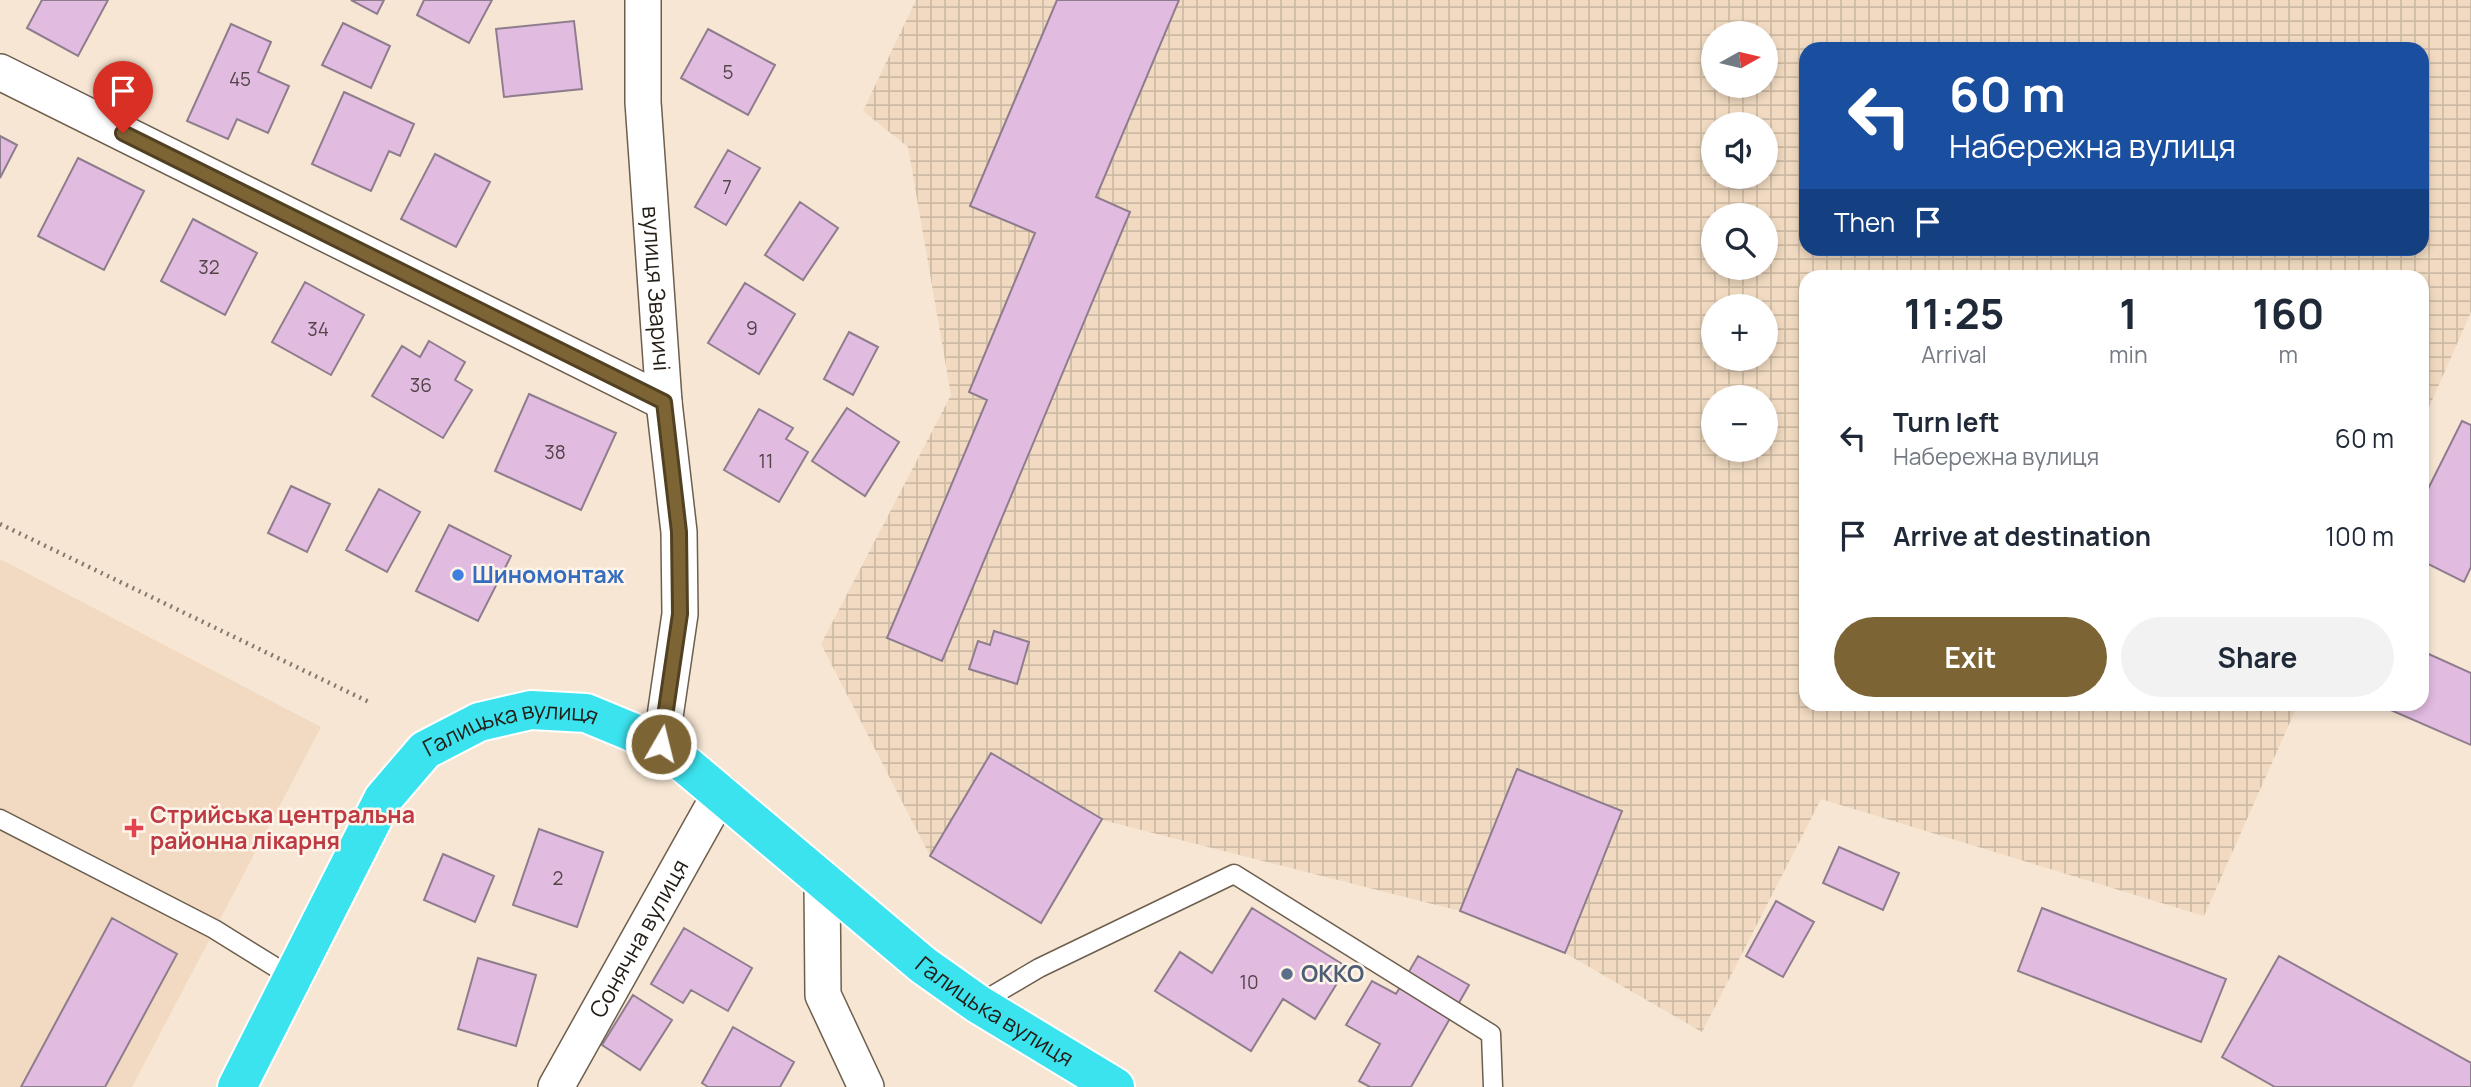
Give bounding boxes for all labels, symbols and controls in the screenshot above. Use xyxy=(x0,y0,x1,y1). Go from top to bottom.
north arrow xyxy=(1701,21,1778,98)
map controls xyxy=(1701,21,1778,462)
house number: 5 xyxy=(723,59,734,85)
text: 60 m xyxy=(1949,60,2066,127)
pin xyxy=(93,61,153,133)
house number: 45 xyxy=(229,66,251,92)
icon: left xyxy=(1834,70,1925,161)
icon: arrive xyxy=(104,72,142,110)
button: sound xyxy=(1701,112,1778,189)
text: Набережна вулиця xyxy=(1949,124,2236,168)
house number: 7 xyxy=(722,174,732,200)
button: search xyxy=(1701,203,1778,280)
icon: arrive xyxy=(1909,203,1947,241)
text: Then xyxy=(1834,204,1895,240)
street label: вулиця Зваричі xyxy=(635,205,679,372)
house number: 32 xyxy=(198,254,220,280)
text: 11:25 xyxy=(1904,284,2004,342)
text: 1 xyxy=(2119,284,2138,342)
text: 160 xyxy=(2252,284,2324,342)
button: + xyxy=(1701,294,1778,371)
house number: 9 xyxy=(746,315,758,341)
house number: 34 xyxy=(307,316,329,342)
text: Arrival xyxy=(1921,338,1987,370)
text: min xyxy=(2109,338,2148,370)
text: m xyxy=(2279,338,2298,370)
house number: 36 xyxy=(410,372,432,398)
button: − xyxy=(1701,385,1778,462)
text: Turn left xyxy=(1893,404,2000,440)
icon: left xyxy=(1834,419,1872,457)
text: 60 m xyxy=(2335,420,2394,456)
house number: 38 xyxy=(544,439,566,465)
text: Набережна вулиця xyxy=(1893,440,2099,472)
house number: 11 xyxy=(759,448,773,474)
icon: arrive xyxy=(1834,517,1872,555)
text: Arrive at destination xyxy=(1893,518,2151,554)
text: 100 m xyxy=(2325,518,2394,554)
place label: Шиномонтаж xyxy=(472,558,625,590)
marker: Шиномонтаж xyxy=(450,567,466,583)
button: Exit xyxy=(1834,617,2107,697)
button: Share xyxy=(2121,617,2394,697)
street label: Галицька вулиця xyxy=(417,693,604,764)
position arrow xyxy=(624,707,698,781)
place label: Стрийська центральна районна лікарня xyxy=(150,798,415,856)
marker: Стрийська центральна районна лікарня xyxy=(124,818,144,838)
street label: Сонячна вулиця xyxy=(581,853,695,1023)
house number: 2 xyxy=(553,865,563,891)
street label: Галицька вулиця xyxy=(909,948,1080,1073)
place label: ОККО xyxy=(1301,957,1364,989)
marker: ОККО xyxy=(1279,966,1295,982)
house number: 10 xyxy=(1239,969,1259,995)

